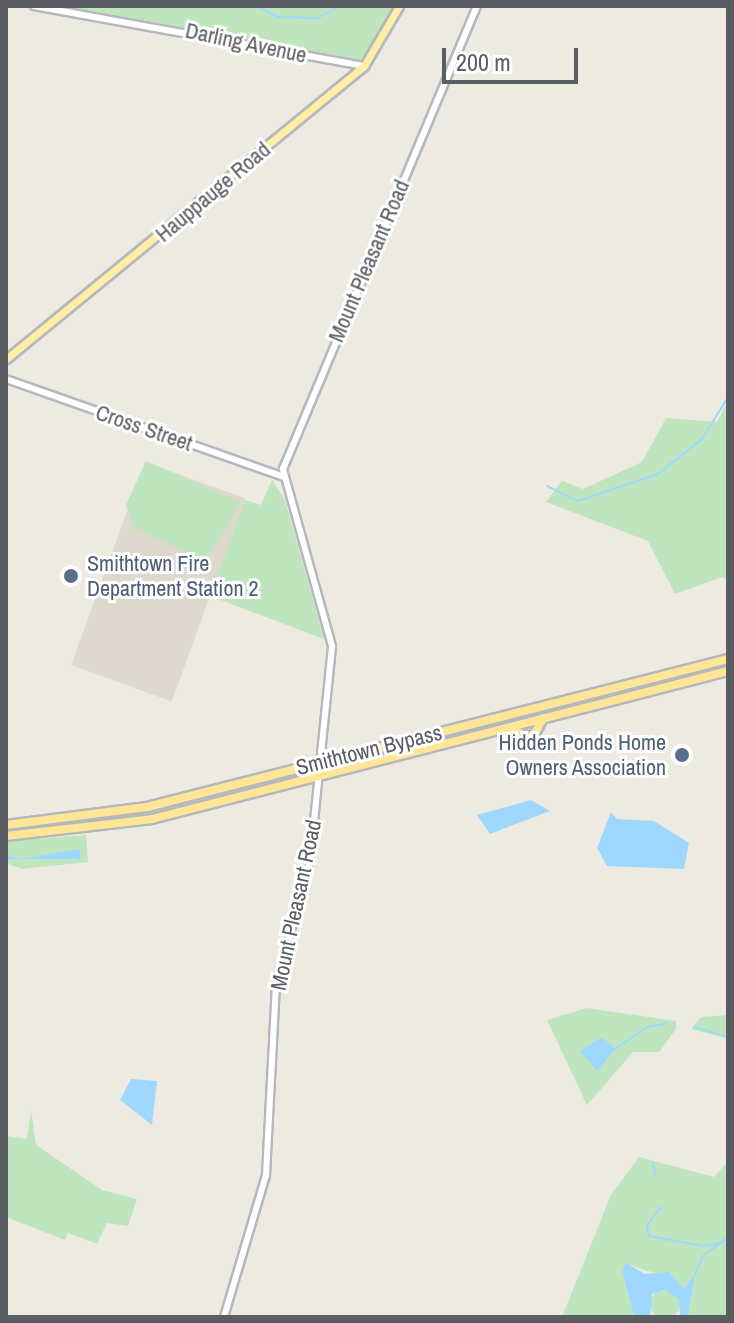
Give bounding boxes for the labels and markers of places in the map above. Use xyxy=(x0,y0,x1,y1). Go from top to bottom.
place label: Smithtown Fire Department Station 2 xyxy=(87,550,258,602)
marker: Smithtown Fire Department Station 2 xyxy=(62,567,80,585)
place label: Hidden Ponds Home Owners Association xyxy=(499,729,666,780)
marker: Hidden Ponds Home Owners Association xyxy=(673,746,691,764)

